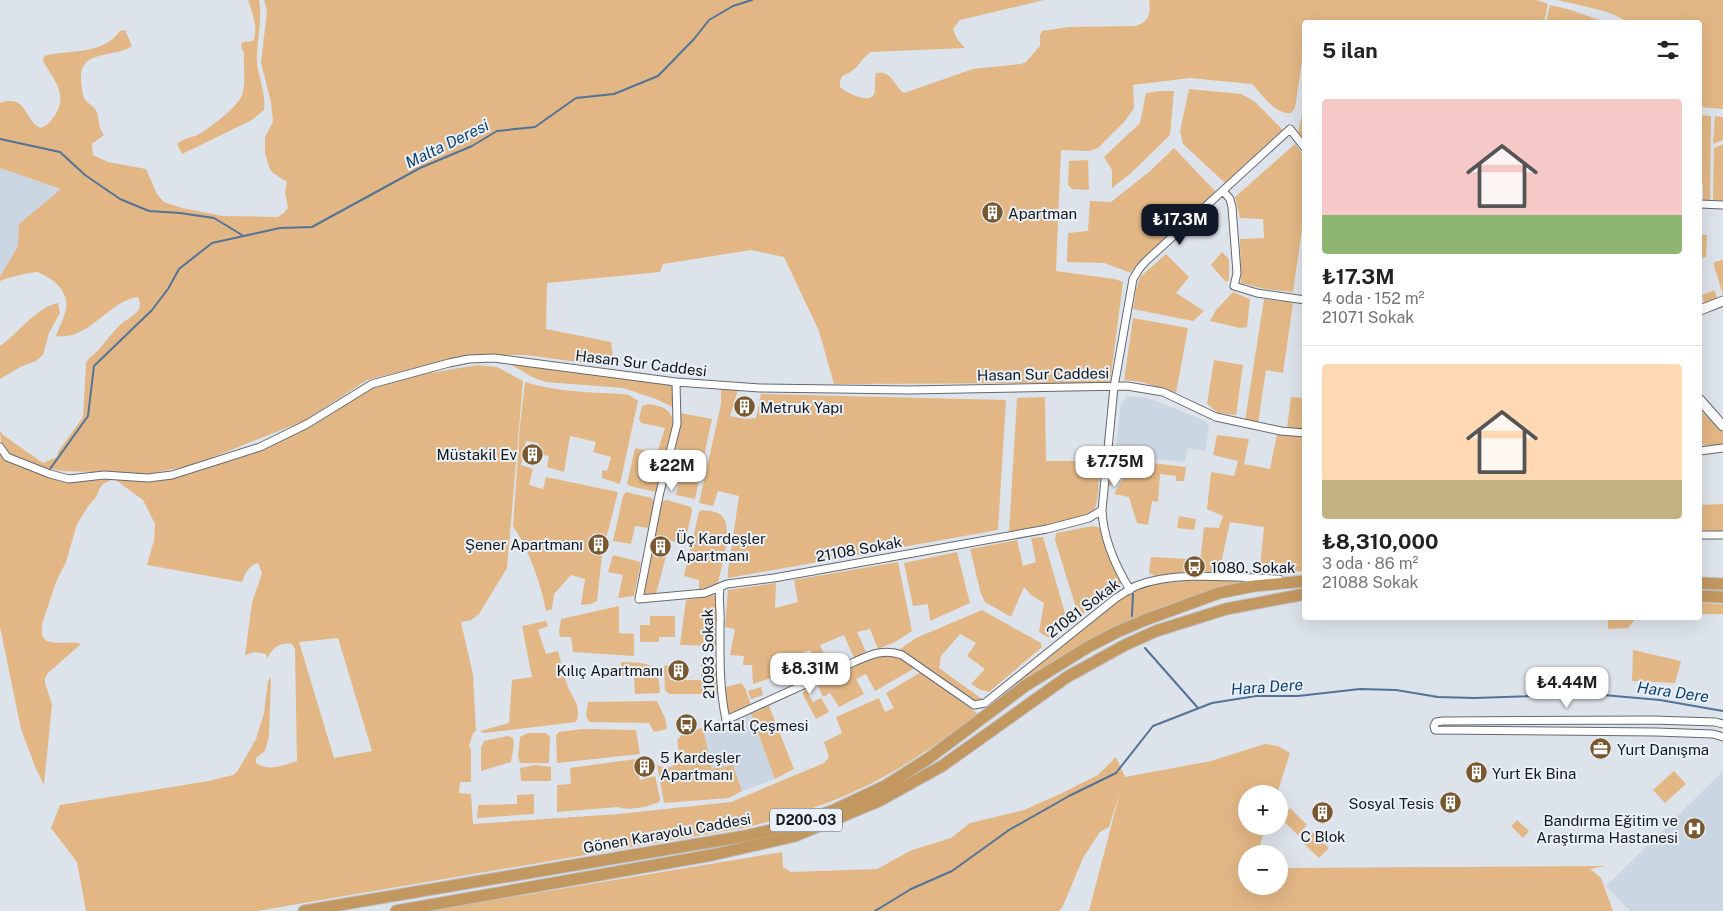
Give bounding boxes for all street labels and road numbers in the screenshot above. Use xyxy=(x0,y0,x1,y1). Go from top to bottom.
street label: Hasan Sur Caddesi xyxy=(574,346,708,380)
street label: Hasan Sur Caddesi xyxy=(977,364,1109,384)
street label: 21108 Sokak xyxy=(815,533,903,565)
street label: 21081 Sokak xyxy=(1043,575,1123,641)
street label: 21093 Sokak xyxy=(699,609,717,699)
road number: D200-03 xyxy=(770,808,842,832)
street label: Gönen Karayolu Caddesi xyxy=(582,810,752,856)

